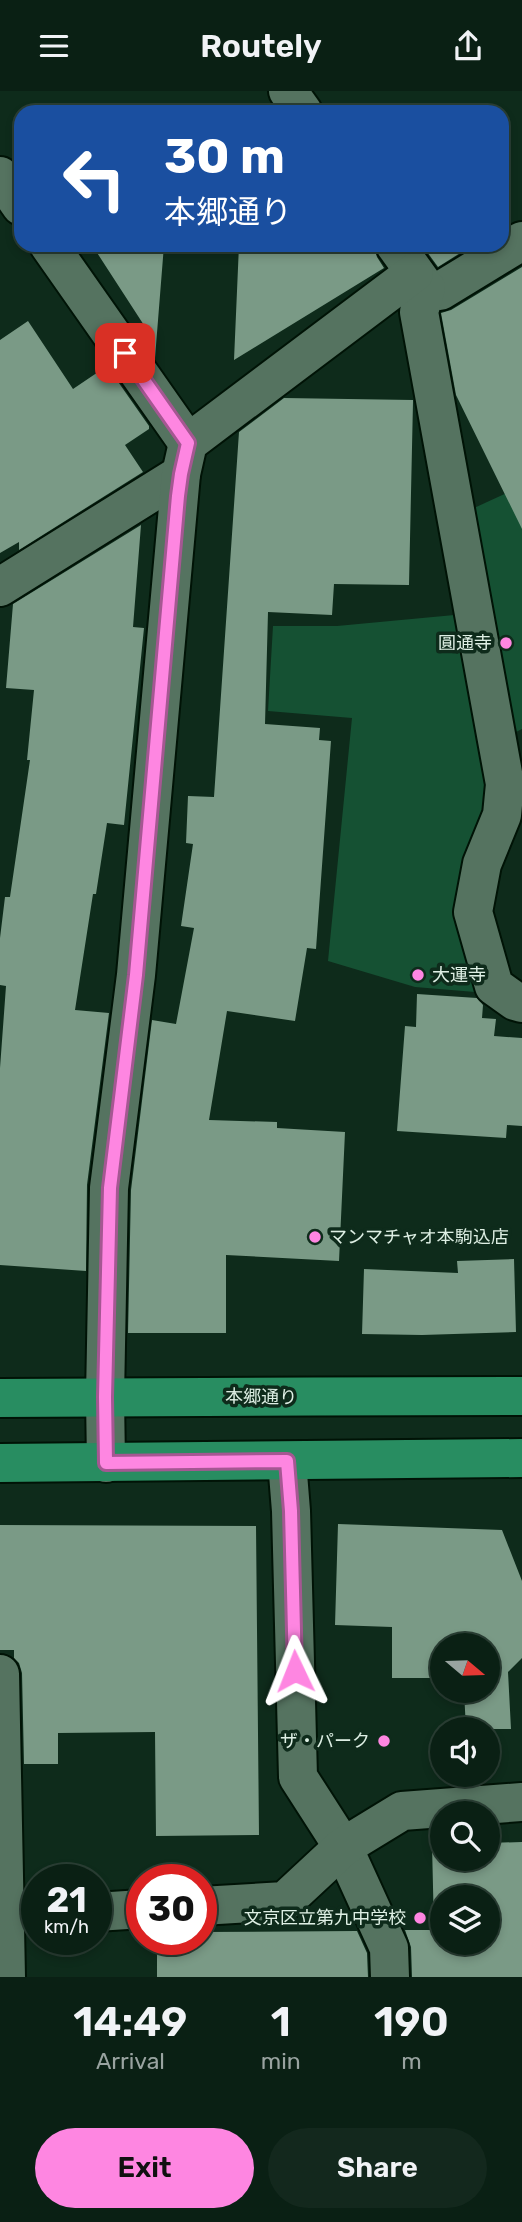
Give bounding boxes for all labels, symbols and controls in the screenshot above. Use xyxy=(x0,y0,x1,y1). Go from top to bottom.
icon: menu xyxy=(35,27,73,65)
text: Routely xyxy=(200,27,322,65)
icon: share xyxy=(449,27,487,65)
text: 30 m xyxy=(164,127,285,185)
icon: left xyxy=(49,133,140,224)
text: 本郷通り xyxy=(164,193,292,231)
pin xyxy=(95,323,155,383)
icon: arrive xyxy=(106,334,144,372)
place label: 圓通寺 xyxy=(438,632,492,654)
marker: 圓通寺 xyxy=(498,635,514,651)
place label: 大運寺 xyxy=(432,964,486,986)
marker: 大運寺 xyxy=(410,967,426,983)
place label: マンマチャオ本駒込店 xyxy=(329,1226,509,1248)
marker: マンマチャオ本駒込店 xyxy=(307,1229,323,1245)
street label: 本郷通り xyxy=(225,1385,297,1409)
north arrow xyxy=(430,1633,500,1703)
map controls xyxy=(430,1633,500,1955)
position arrow xyxy=(258,1634,332,1708)
button: sound xyxy=(430,1717,500,1787)
place label: ザ・パーク xyxy=(280,1730,370,1752)
marker: ザ・パーク xyxy=(376,1733,392,1749)
button: search xyxy=(430,1801,500,1871)
speed limit sign: 30 xyxy=(126,1864,217,1955)
text: 21 xyxy=(46,1879,87,1921)
button: layers xyxy=(430,1885,500,1955)
place label: 文京区立第九中学校 xyxy=(244,1907,406,1929)
marker: 文京区立第九中学校 xyxy=(412,1910,428,1926)
text: km/h xyxy=(44,1916,89,1938)
text: 14:49 xyxy=(73,1997,188,2047)
text: 1 xyxy=(271,1997,291,2047)
text: 190 xyxy=(374,1997,449,2047)
text: Arrival xyxy=(96,2047,165,2075)
text: min xyxy=(261,2047,301,2075)
text: m xyxy=(401,2047,422,2075)
button: Exit xyxy=(35,2128,254,2208)
button: Share xyxy=(268,2128,487,2208)

